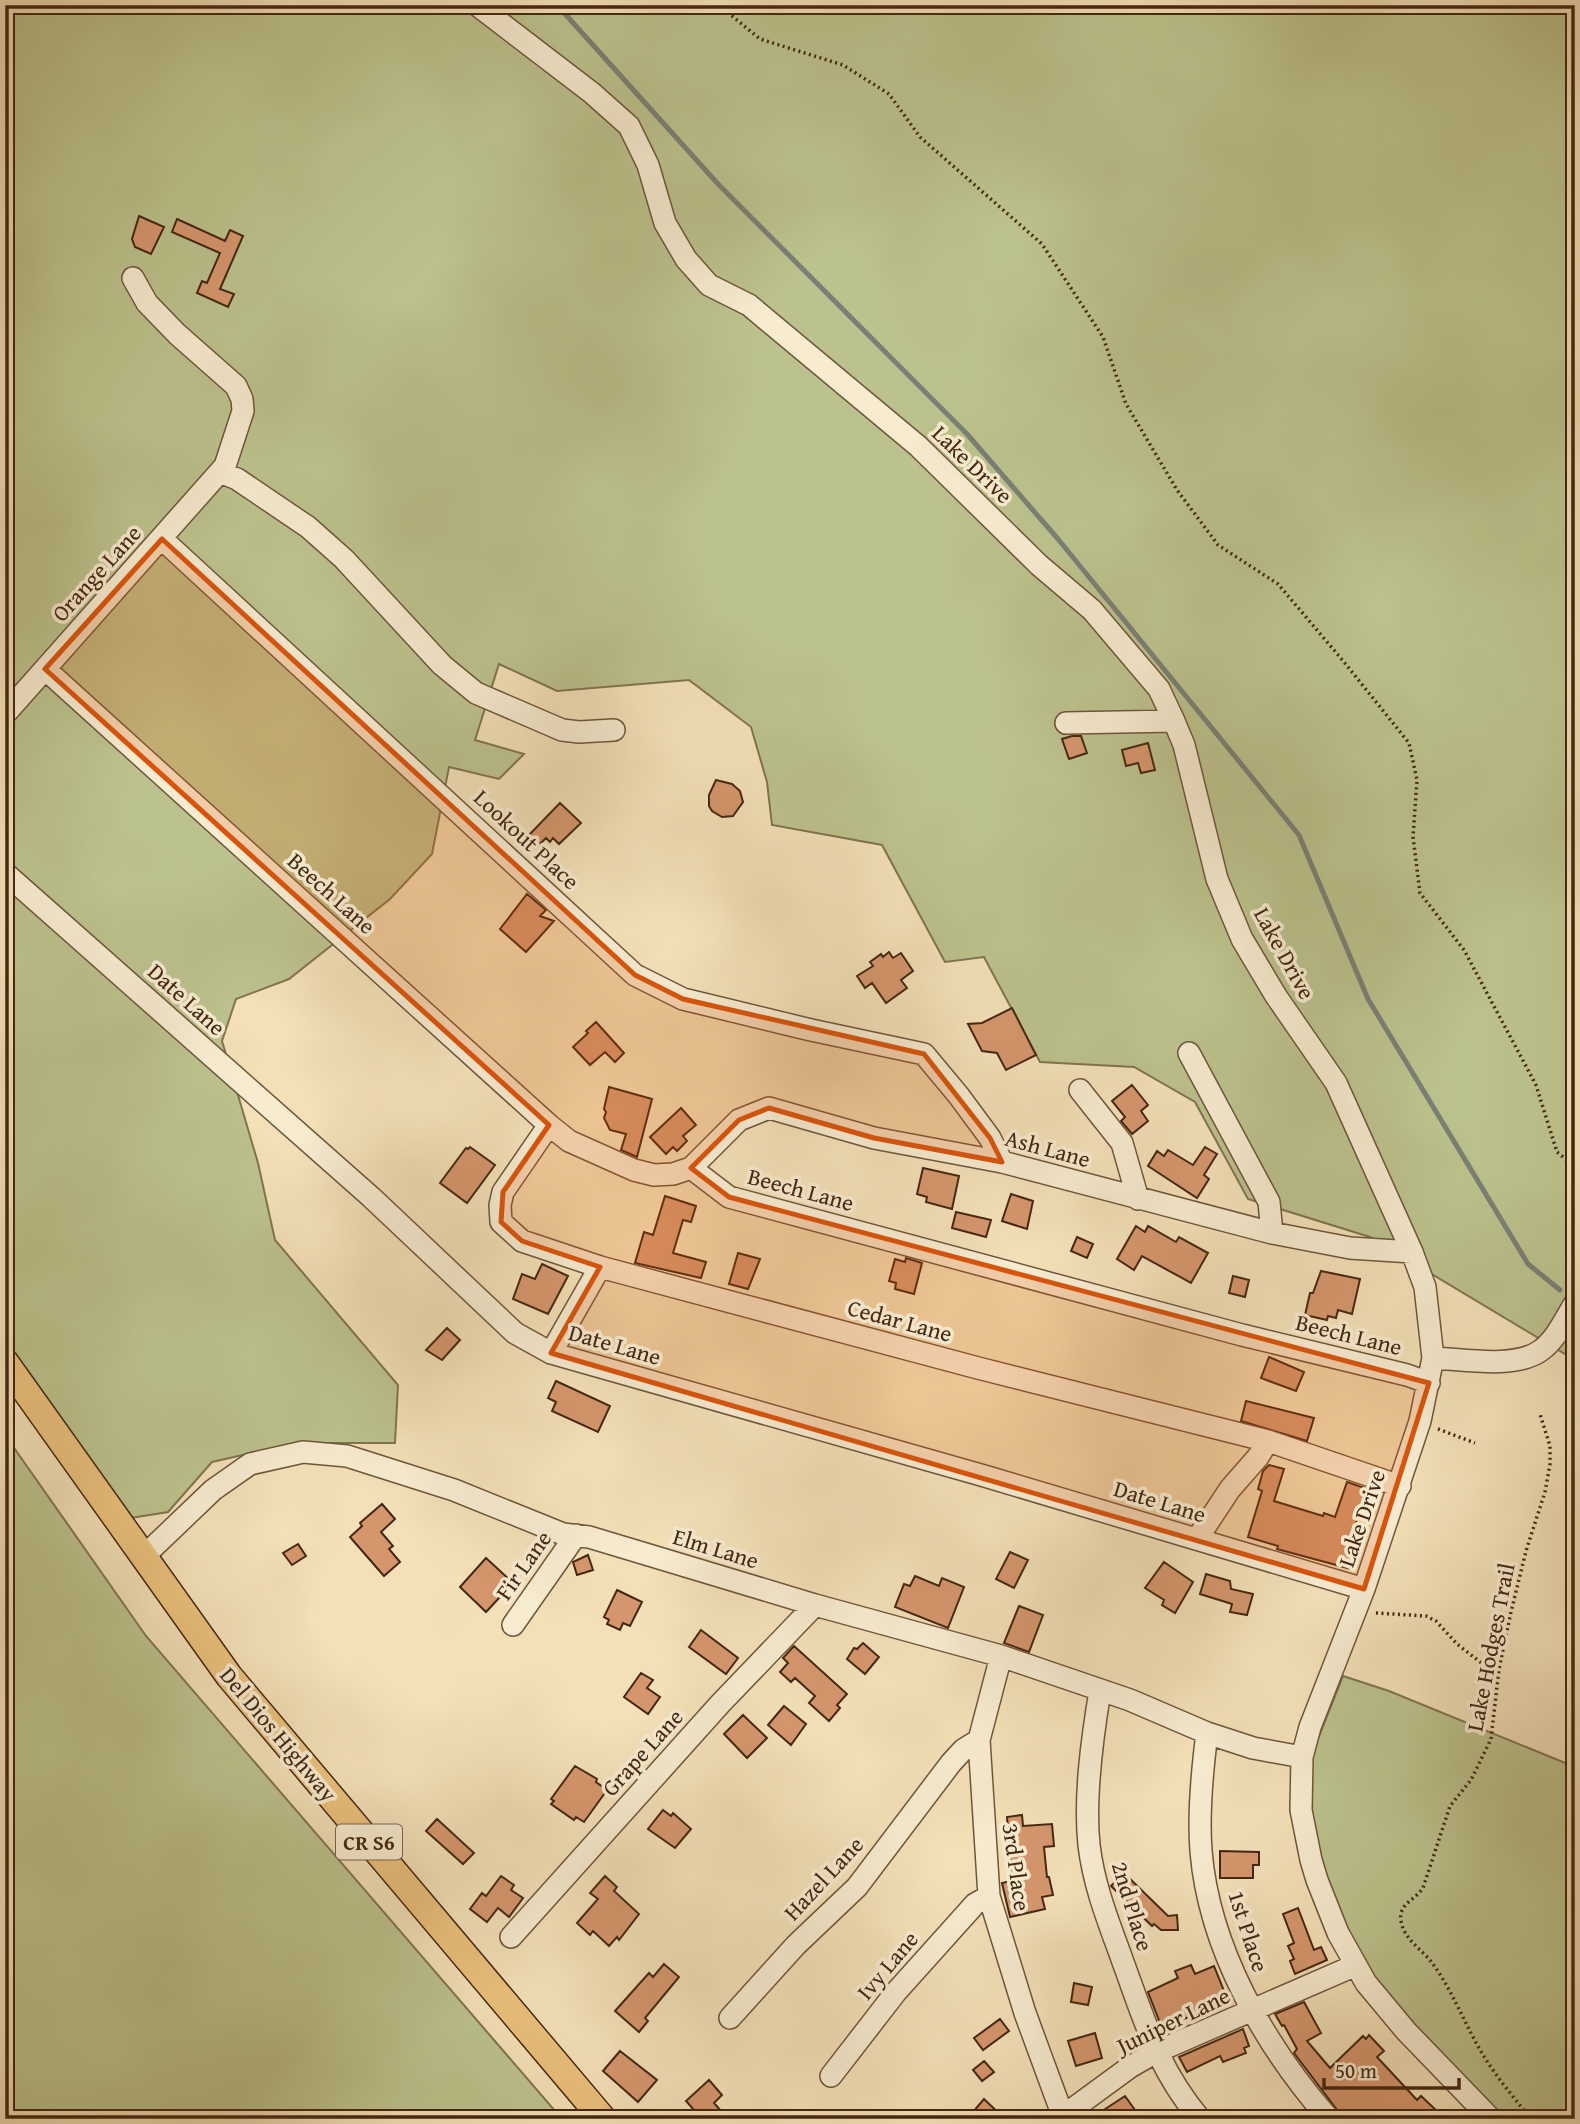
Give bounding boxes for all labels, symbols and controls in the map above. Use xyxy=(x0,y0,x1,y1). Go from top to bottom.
street label: Lake Drive xyxy=(925,417,1021,511)
street label: Orange Lane xyxy=(44,517,148,629)
street label: Lookout Place xyxy=(467,781,587,897)
street label: Beech Lane xyxy=(281,845,383,941)
street label: Lake Drive xyxy=(1246,901,1324,1005)
street label: Date Lane xyxy=(141,955,233,1043)
street label: Ash Lane xyxy=(1002,1121,1094,1175)
street label: Beech Lane xyxy=(744,1159,858,1219)
street label: Cedar Lane xyxy=(844,1290,956,1350)
street label: Beech Lane xyxy=(1292,1305,1406,1363)
street label: Date Lane xyxy=(565,1315,665,1373)
street label: Lake Drive xyxy=(1329,1465,1393,1571)
street label: Date Lane xyxy=(1110,1471,1210,1531)
street label: Elm Lane xyxy=(669,1519,763,1577)
street label: Fir Lane xyxy=(487,1524,559,1606)
street label: Lake Hodges Trail xyxy=(1458,1560,1522,1734)
street label: Del Dios Highway xyxy=(213,1659,346,1809)
street label: Grape Lane xyxy=(594,1701,690,1803)
street label: 3rd Place xyxy=(995,1821,1039,1913)
road number: CR S6 xyxy=(336,1825,402,1860)
street label: Hazel Lane xyxy=(775,1829,871,1927)
street label: 2nd Place xyxy=(1104,1857,1162,1955)
street label: 1st Place xyxy=(1220,1886,1278,1976)
street label: Ivy Lane xyxy=(848,1923,926,2007)
street label: Juniper Lane xyxy=(1108,1978,1235,2063)
scale bar xyxy=(1324,2047,1459,2091)
text: 50 m xyxy=(1335,2055,1377,2086)

